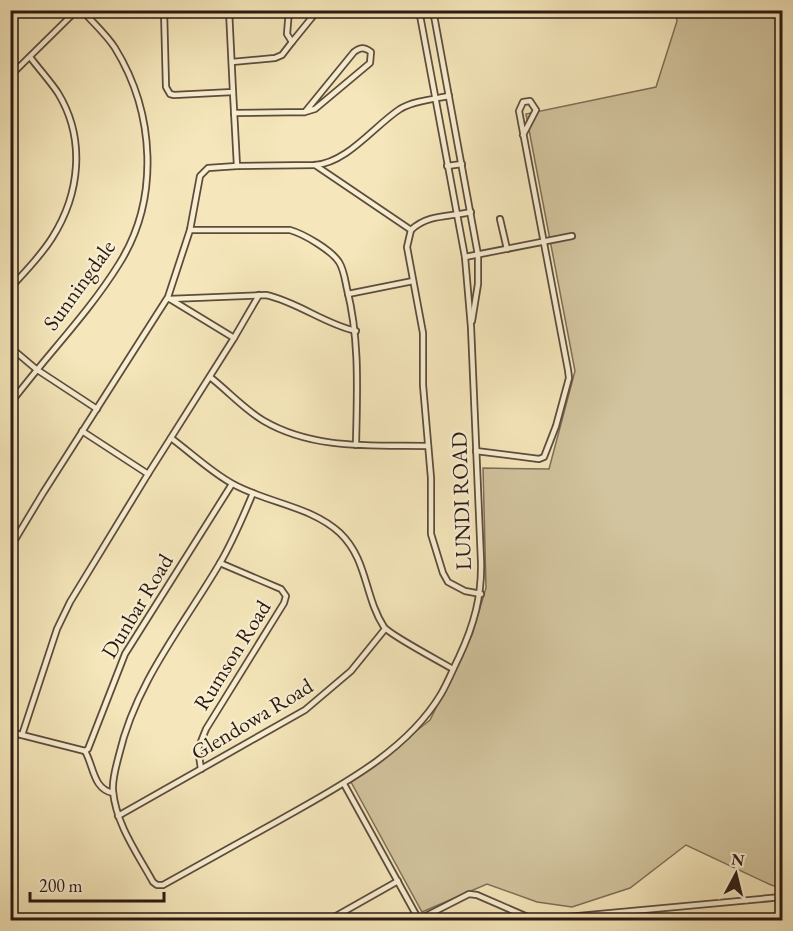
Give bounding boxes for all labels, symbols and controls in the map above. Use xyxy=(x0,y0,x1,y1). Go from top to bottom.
street label: Sunningdale xyxy=(36,234,122,336)
street label: LUNDI ROAD xyxy=(444,431,478,571)
street label: Dunbar Road xyxy=(94,548,180,664)
street label: Rumson Road xyxy=(187,594,278,715)
street label: Glendowa Road xyxy=(186,671,319,767)
north arrow xyxy=(706,844,766,904)
text: N xyxy=(730,848,746,871)
scale bar xyxy=(30,865,164,903)
text: 200 m xyxy=(39,874,83,897)

